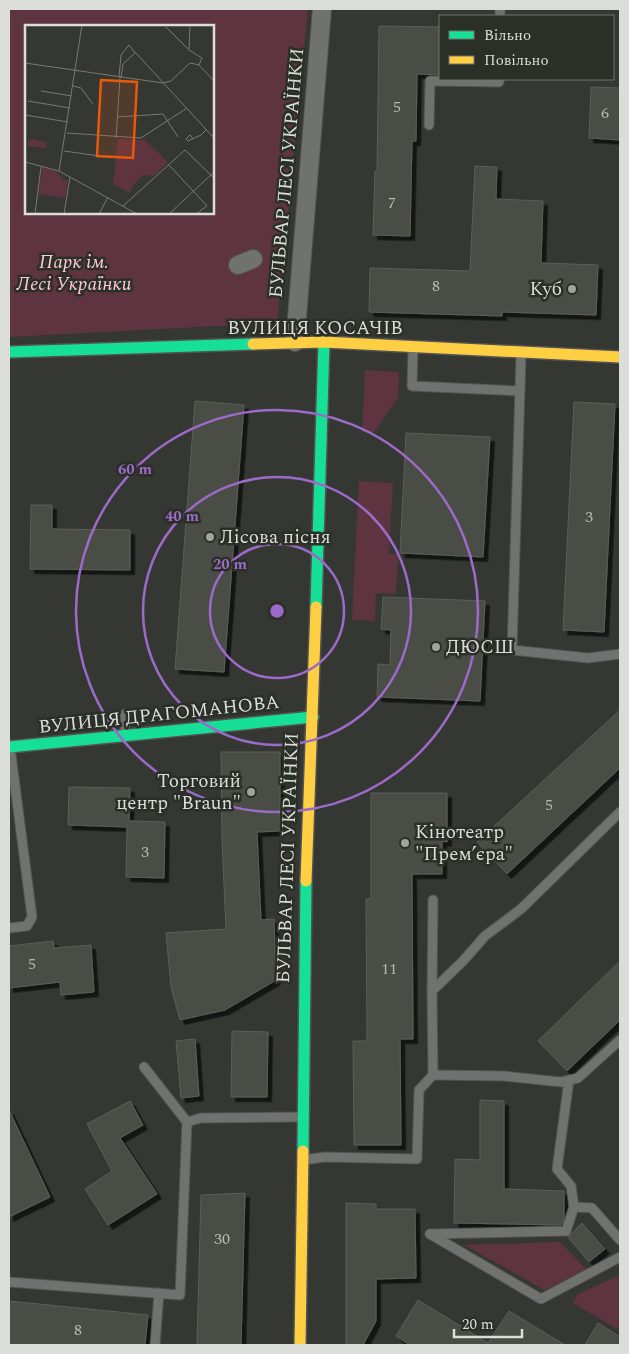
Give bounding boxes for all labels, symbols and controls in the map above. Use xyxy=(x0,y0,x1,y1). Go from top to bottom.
legend xyxy=(439,15,614,80)
text: Вільно xyxy=(484,24,531,47)
inset map xyxy=(25,25,214,214)
street label: БУЛЬВАР ЛЕСІ УКРАЇНКИ xyxy=(262,47,312,299)
text: Повільно xyxy=(484,49,549,72)
house number: 5 xyxy=(393,95,401,119)
house number: 6 xyxy=(601,101,609,125)
house number: 7 xyxy=(388,191,396,215)
park label: Парк ім. Лесі Українки xyxy=(16,248,131,299)
house number: 8 xyxy=(432,274,440,298)
place label: Куб xyxy=(530,275,562,304)
marker: Куб xyxy=(566,283,578,295)
street label: ВУЛИЦЯ КОСАЧІВ xyxy=(227,314,403,343)
text: 60 m xyxy=(118,458,153,481)
text: 40 m xyxy=(165,505,200,528)
house number: 3 xyxy=(585,505,593,529)
place label: Лісова пісня xyxy=(220,523,331,552)
marker: Лісова пісня xyxy=(204,531,216,543)
text: 20 m xyxy=(213,553,248,576)
centre of rings xyxy=(268,602,286,620)
place label: ДЮСШ xyxy=(446,633,514,662)
marker: ДЮСШ xyxy=(430,641,442,653)
street label: ВУЛИЦЯ ДРАГОМАНОВА xyxy=(37,688,281,742)
street label: БУЛЬВАР ЛЕСІ УКРАЇНКИ xyxy=(269,732,307,984)
place label: Торговий центр "Braun" xyxy=(116,767,241,818)
marker: Торговий центр "Braun" xyxy=(245,786,257,798)
house number: 5 xyxy=(545,793,553,817)
place label: Кінотеатр "Прем’єра" xyxy=(415,818,513,869)
marker: Кінотеатр "Прем’єра" xyxy=(399,837,411,849)
house number: 3 xyxy=(141,840,149,864)
house number: 5 xyxy=(28,952,36,976)
house number: 11 xyxy=(381,957,397,981)
house number: 30 xyxy=(214,1227,230,1251)
scale bar xyxy=(454,1306,522,1338)
text: 20 m xyxy=(462,1313,494,1336)
house number: 8 xyxy=(74,1318,82,1342)

